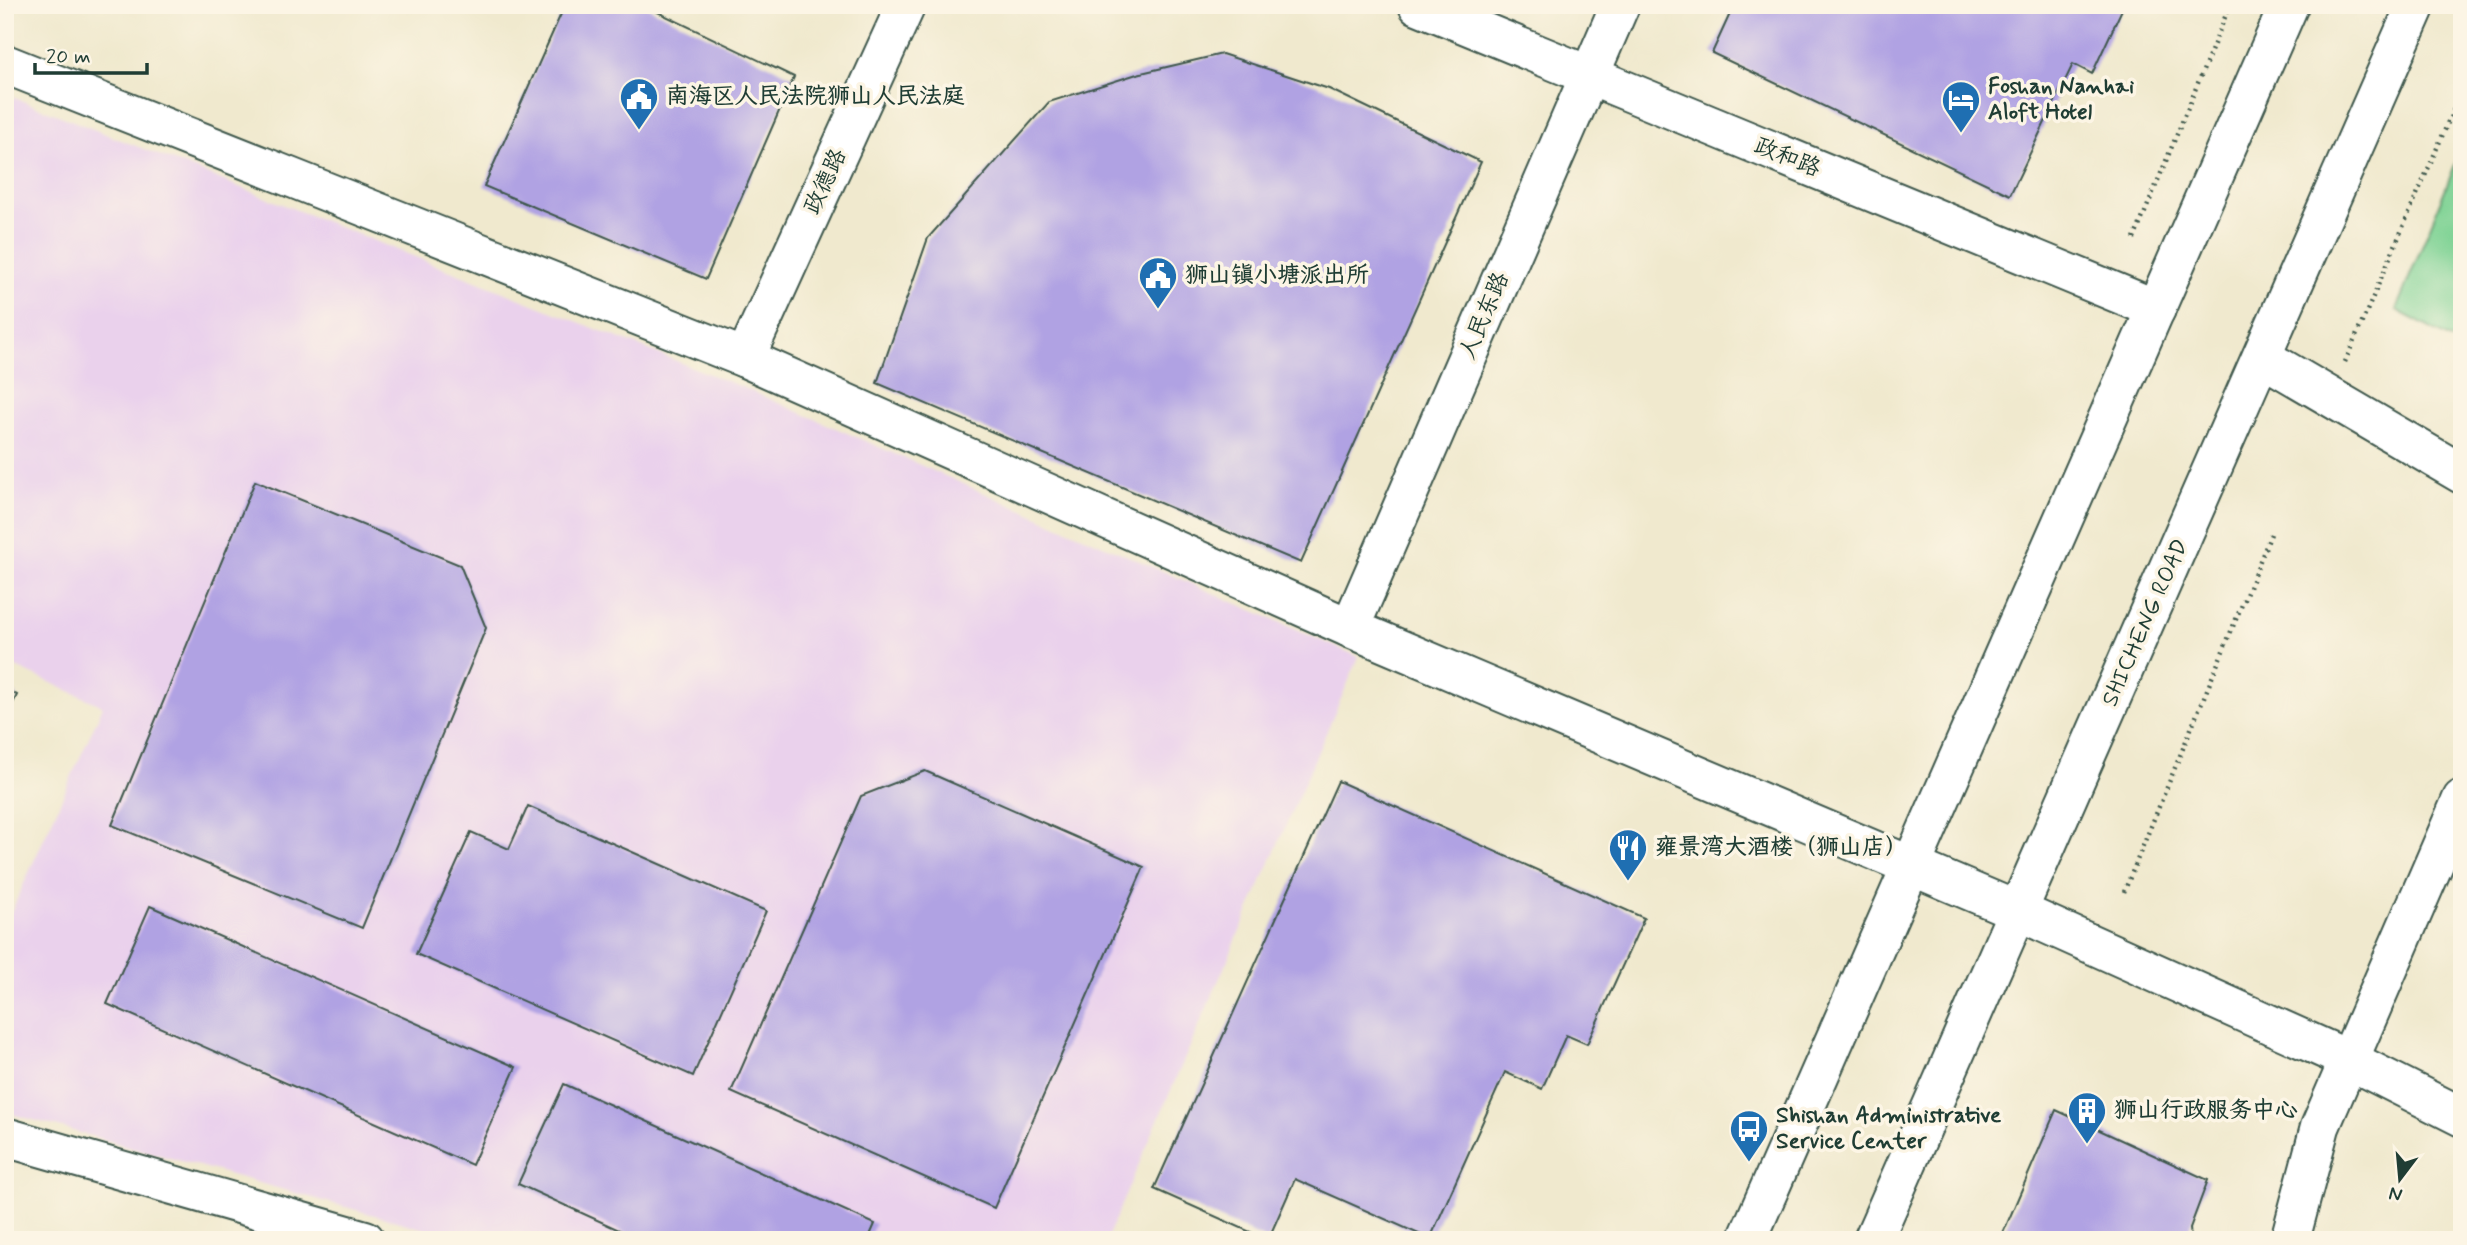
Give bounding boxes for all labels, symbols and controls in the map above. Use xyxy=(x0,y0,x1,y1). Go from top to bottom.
scale bar xyxy=(35,32,147,76)
text: 20 m xyxy=(46,43,91,71)
place label: Foshan Nanhai Aloft Hotel xyxy=(1988,72,2134,128)
public building icon: 南海区人民法院狮山人民法庭 xyxy=(618,76,660,131)
hotel icon: Foshan Nanhai Aloft Hotel xyxy=(1940,79,1982,134)
place label: 南海区人民法院狮山人民法庭 xyxy=(666,82,965,112)
street label: 政和路 xyxy=(1749,131,1825,185)
street label: 政德路 xyxy=(798,144,854,220)
public building icon: 狮山镇小塘派出所 xyxy=(1137,255,1179,310)
place label: 狮山镇小塘派出所 xyxy=(1185,261,1369,291)
street label: 人民东路 xyxy=(1453,268,1517,364)
street label: SHICHENG ROAD xyxy=(2096,535,2196,711)
restaurant icon: 雍景湾大酒楼（狮山店） xyxy=(1607,827,1649,882)
place label: 雍景湾大酒楼（狮山店） xyxy=(1655,833,1908,863)
building icon: 狮山行政服务中心 xyxy=(2066,1090,2108,1145)
place label: 狮山行政服务中心 xyxy=(2114,1096,2298,1126)
place label: Shishan Administrative Service Center xyxy=(1776,1101,2002,1157)
bus stop icon: Shishan Administrative Service Center xyxy=(1728,1108,1770,1163)
north arrow xyxy=(2366,1144,2436,1214)
text: N xyxy=(2386,1180,2405,1208)

